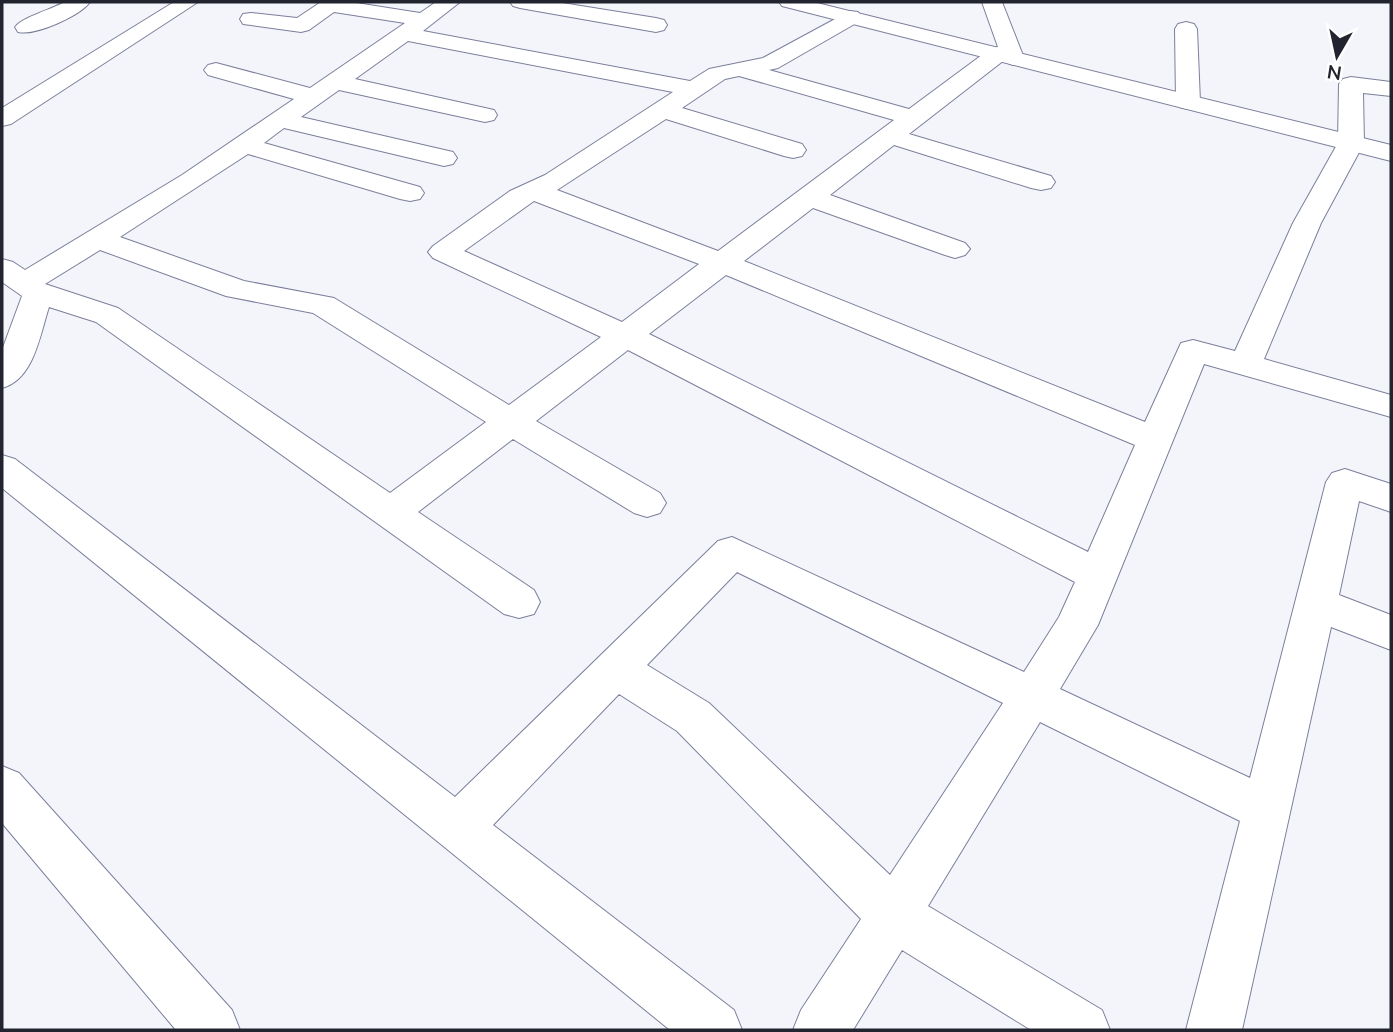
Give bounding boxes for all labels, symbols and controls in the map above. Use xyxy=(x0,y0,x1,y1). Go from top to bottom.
north arrow xyxy=(1302,21,1372,91)
text: N xyxy=(1325,60,1343,86)

